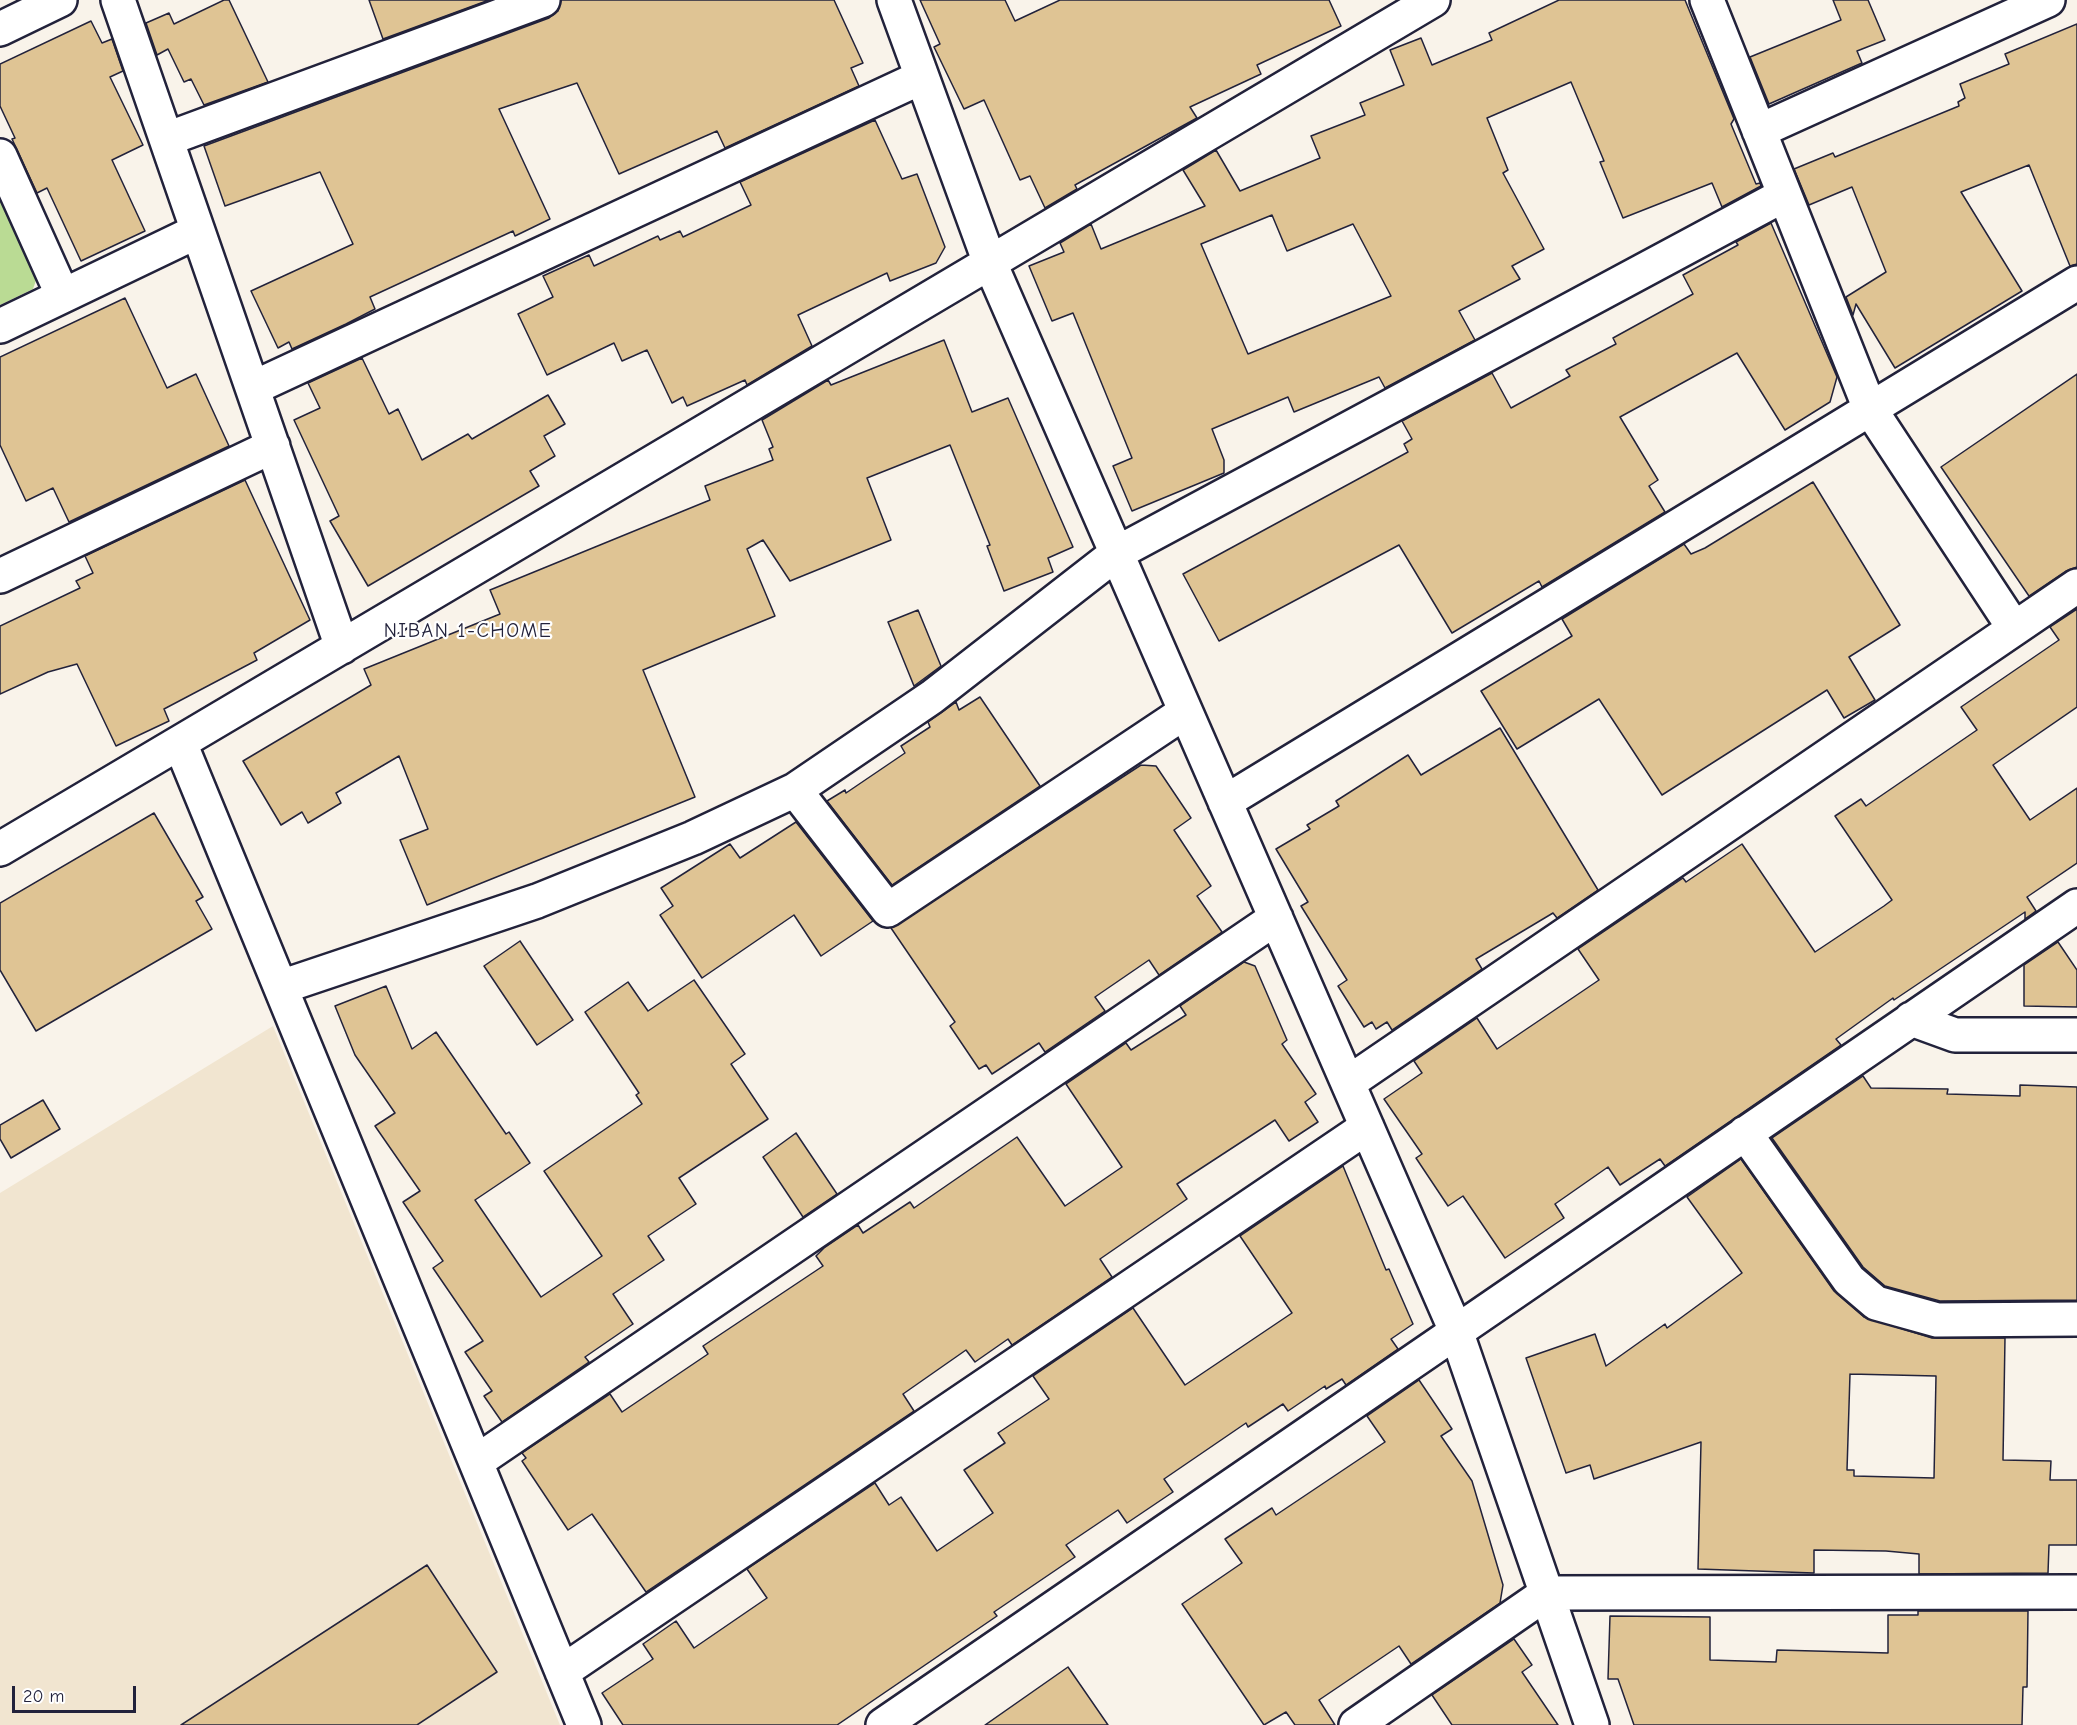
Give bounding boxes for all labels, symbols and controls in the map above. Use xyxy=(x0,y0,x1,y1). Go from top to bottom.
district label: NIBAN 1-CHOME xyxy=(384,619,552,643)
scale bar xyxy=(15,1674,140,1712)
text: 20 m xyxy=(23,1686,64,1707)

